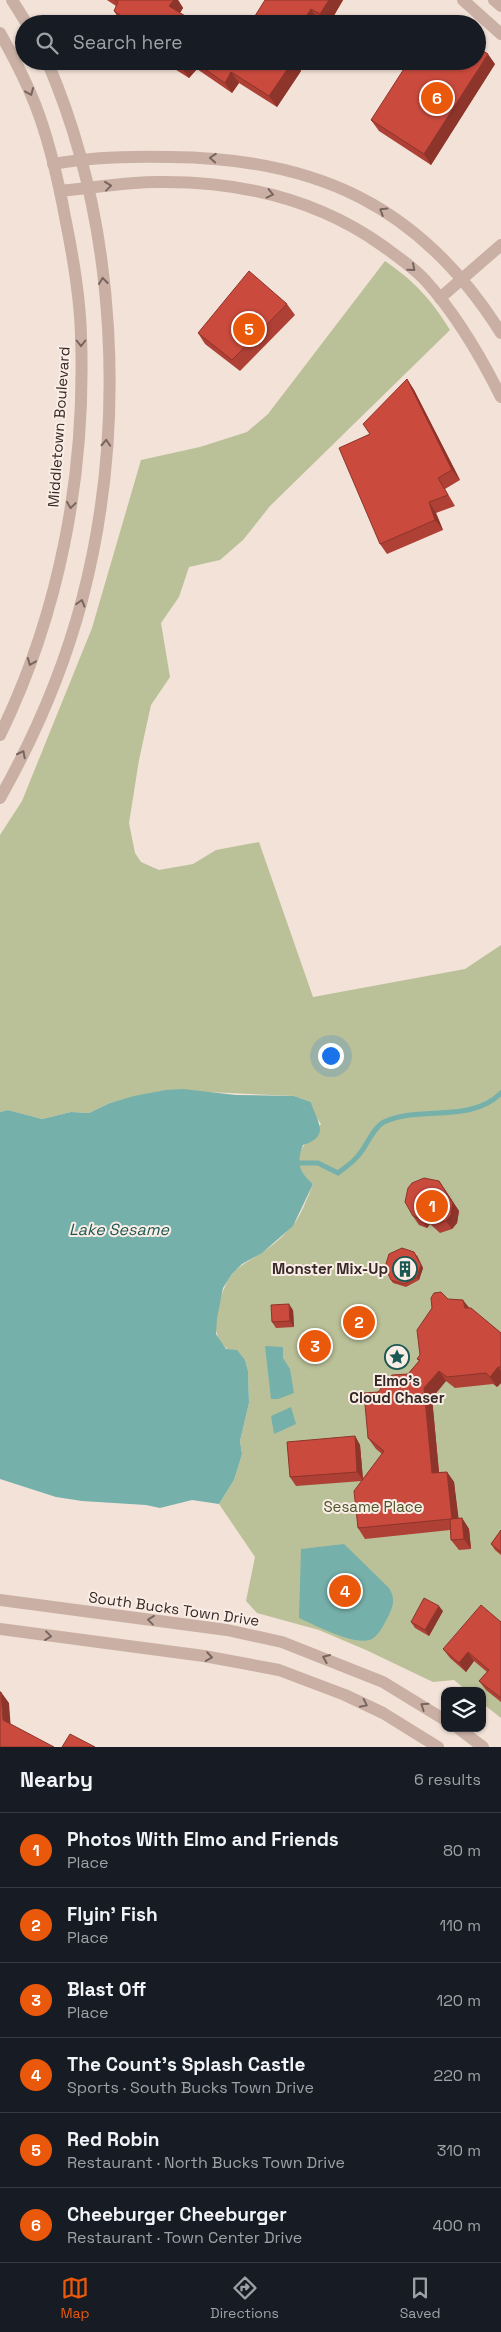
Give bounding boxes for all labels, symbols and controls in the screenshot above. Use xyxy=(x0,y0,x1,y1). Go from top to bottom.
search box xyxy=(15,15,486,70)
icon: search xyxy=(33,29,61,57)
text: Search here xyxy=(73,30,183,55)
pin: 6 xyxy=(421,79,453,117)
one-way arrow xyxy=(23,87,34,96)
one-way arrow xyxy=(209,152,217,163)
one-way arrow xyxy=(105,181,113,192)
one-way arrow xyxy=(265,188,274,199)
one-way arrow xyxy=(379,208,388,218)
one-way arrow xyxy=(406,263,415,271)
one-way arrow xyxy=(98,276,109,284)
pin: 5 xyxy=(233,310,265,348)
one-way arrow xyxy=(76,340,86,348)
street label: Middletown Boulevard xyxy=(43,346,74,508)
one-way arrow xyxy=(101,439,112,447)
one-way arrow xyxy=(67,501,77,510)
one-way arrow xyxy=(75,600,85,608)
one-way arrow xyxy=(26,657,37,666)
one-way arrow xyxy=(16,751,26,760)
your location xyxy=(318,1043,344,1069)
pin: 1 xyxy=(416,1187,448,1225)
water label: Lake Sesame xyxy=(69,1219,169,1240)
building icon: Monster Mix-Up xyxy=(392,1256,418,1282)
place label: Monster Mix-Up xyxy=(272,1259,388,1278)
pin: 2 xyxy=(343,1303,375,1341)
pin: 3 xyxy=(299,1327,331,1365)
place icon: Elmo's Cloud Chaser xyxy=(384,1344,410,1370)
place label: Elmo's Cloud Chaser xyxy=(349,1371,445,1407)
park label: Sesame Place xyxy=(323,1497,423,1516)
pin: 4 xyxy=(329,1572,361,1610)
street label: South Bucks Town Drive xyxy=(87,1587,261,1630)
one-way arrow xyxy=(147,1615,155,1626)
one-way arrow xyxy=(45,1630,53,1641)
one-way arrow xyxy=(205,1651,214,1661)
one-way arrow xyxy=(322,1654,331,1665)
map controls xyxy=(441,1687,486,1732)
button: layers xyxy=(441,1687,486,1732)
one-way arrow xyxy=(359,1698,368,1708)
one-way arrow xyxy=(420,1702,429,1712)
text: Nearby xyxy=(20,1766,93,1793)
text: 6 results xyxy=(414,1769,481,1790)
text: Photos With Elmo and Friends xyxy=(67,1827,339,1852)
text: 1 xyxy=(32,1840,40,1861)
text: 80 m xyxy=(443,1840,481,1861)
text: Place xyxy=(67,1852,109,1873)
text: Flyin' Fish xyxy=(67,1902,158,1927)
text: 2 xyxy=(31,1915,41,1936)
text: 110 m xyxy=(439,1915,481,1936)
text: Place xyxy=(67,1927,109,1948)
text: Blast Off xyxy=(67,1977,146,2002)
text: 3 xyxy=(31,1990,41,2011)
text: 120 m xyxy=(437,1990,481,2011)
text: Place xyxy=(67,2002,109,2023)
text: The Count's Splash Castle xyxy=(67,2052,305,2077)
text: 4 xyxy=(31,2065,41,2086)
text: 220 m xyxy=(434,2065,481,2086)
text: Sports · South Bucks Town Drive xyxy=(67,2077,314,2098)
text: Red Robin xyxy=(67,2127,159,2152)
text: 5 xyxy=(31,2140,41,2161)
text: 310 m xyxy=(437,2140,481,2161)
text: Restaurant · North Bucks Town Drive xyxy=(67,2152,345,2173)
text: Cheeburger Cheeburger xyxy=(67,2202,287,2227)
text: 6 xyxy=(31,2215,41,2236)
text: 400 m xyxy=(433,2215,481,2236)
text: Restaurant · Town Center Drive xyxy=(67,2227,302,2248)
tab: Map xyxy=(60,2274,90,2322)
tab: Directions xyxy=(210,2274,279,2322)
tab: Saved xyxy=(400,2274,441,2322)

